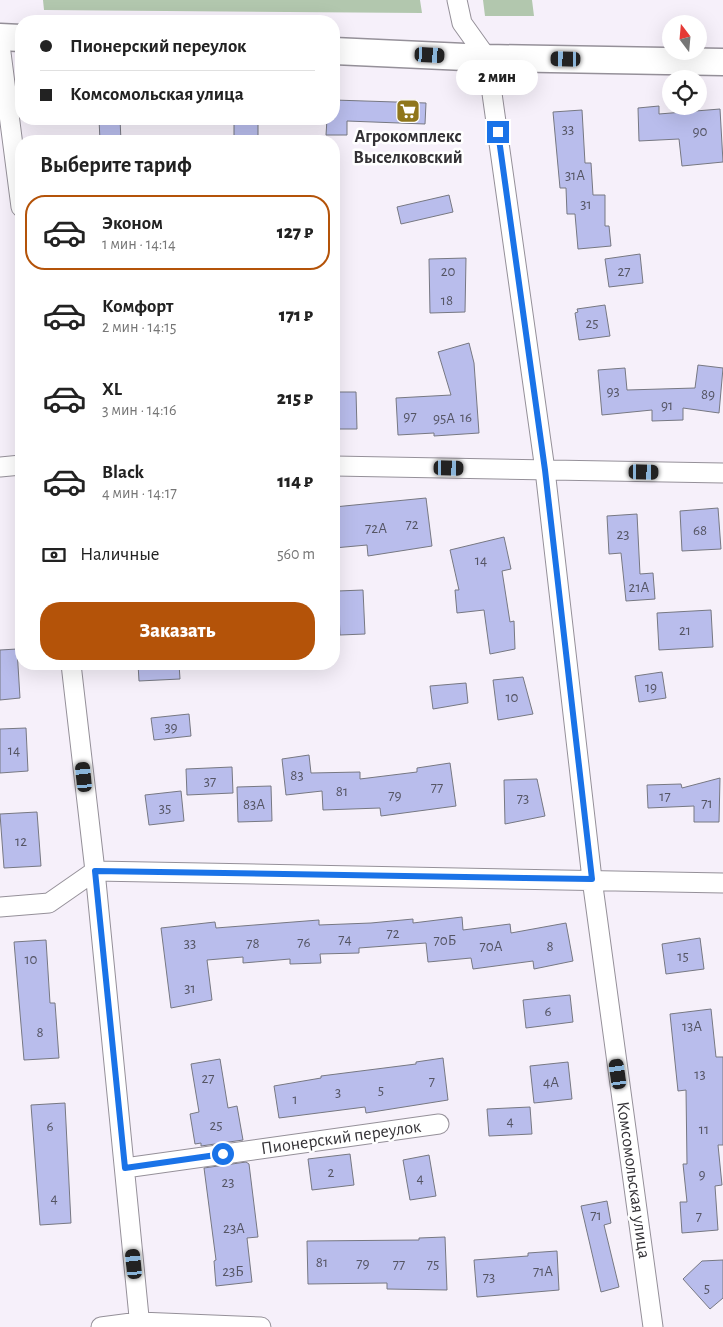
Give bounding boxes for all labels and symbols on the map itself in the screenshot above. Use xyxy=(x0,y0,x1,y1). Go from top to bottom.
north arrow xyxy=(662,15,708,60)
car xyxy=(414,47,445,63)
car xyxy=(550,51,581,67)
callout: 2 мин xyxy=(457,59,539,94)
supermarket icon: Агрокомплекс Выселковский xyxy=(395,98,421,124)
route end xyxy=(487,121,509,143)
house number: 33 xyxy=(562,122,574,137)
house number: 90 xyxy=(693,124,708,139)
place label: Агрокомплекс Выселковский xyxy=(353,128,463,167)
house number: 31А xyxy=(565,168,585,183)
house number: 31 xyxy=(580,197,592,212)
house number: 20 xyxy=(441,264,455,279)
house number: 27 xyxy=(617,264,631,279)
house number: 18 xyxy=(441,293,453,308)
house number: 25 xyxy=(585,316,599,331)
house number: 93 xyxy=(606,384,620,399)
house number: 89 xyxy=(701,387,715,402)
house number: 91 xyxy=(661,398,673,413)
house number: 97 xyxy=(403,409,417,424)
house number: 16 xyxy=(460,410,472,425)
house number: 95А xyxy=(433,411,455,426)
car xyxy=(433,460,464,476)
car xyxy=(628,464,659,480)
house number: 72 xyxy=(405,517,419,532)
house number: 72А xyxy=(365,521,387,536)
house number: 68 xyxy=(693,523,707,538)
house number: 23 xyxy=(616,527,630,542)
house number: 14 xyxy=(475,553,487,568)
house number: 21А xyxy=(629,580,650,595)
house number: 21 xyxy=(679,623,691,638)
house number: 19 xyxy=(645,680,657,695)
house number: 10 xyxy=(505,690,519,705)
house number: 39 xyxy=(164,720,178,735)
house number: 14 xyxy=(8,743,20,758)
car xyxy=(74,761,93,793)
house number: 83 xyxy=(290,768,304,783)
house number: 37 xyxy=(204,774,216,789)
house number: 77 xyxy=(431,780,443,795)
house number: 81 xyxy=(336,784,348,799)
house number: 79 xyxy=(388,788,402,803)
house number: 17 xyxy=(659,789,671,804)
house number: 73 xyxy=(517,791,529,806)
house number: 71 xyxy=(701,796,713,811)
house number: 83А xyxy=(243,797,265,812)
house number: 35 xyxy=(159,801,171,816)
house number: 12 xyxy=(15,834,27,849)
house number: 72 xyxy=(386,926,400,941)
house number: 74 xyxy=(338,932,352,947)
house number: 70Б xyxy=(434,933,456,948)
house number: 76 xyxy=(297,935,311,950)
house number: 33 xyxy=(184,936,196,951)
house number: 78 xyxy=(246,936,260,951)
house number: 70А xyxy=(480,939,503,954)
house number: 8 xyxy=(546,939,554,954)
house number: 15 xyxy=(677,949,689,964)
house number: 10 xyxy=(24,952,38,967)
house number: 31 xyxy=(184,981,196,996)
house number: 6 xyxy=(544,1004,552,1019)
house number: 13А xyxy=(682,1019,702,1034)
house number: 8 xyxy=(36,1025,44,1040)
car xyxy=(608,1058,627,1090)
house number: 13 xyxy=(694,1067,706,1082)
house number: 27 xyxy=(201,1071,215,1086)
house number: 7 xyxy=(429,1074,435,1089)
house number: 4А xyxy=(543,1075,559,1090)
house number: 5 xyxy=(378,1083,384,1098)
house number: 3 xyxy=(335,1085,341,1100)
house number: 1 xyxy=(292,1092,298,1107)
street label: Комсомольская улица xyxy=(613,1100,653,1260)
house number: 4 xyxy=(506,1114,514,1129)
house number: 25 xyxy=(209,1118,223,1133)
street label: Пионерский переулок xyxy=(260,1118,423,1158)
house number: 6 xyxy=(46,1119,54,1134)
house number: 11 xyxy=(699,1122,709,1137)
route start xyxy=(212,1143,234,1165)
house number: 2 xyxy=(328,1165,335,1180)
house number: 9 xyxy=(698,1167,706,1182)
house number: 4 xyxy=(416,1171,424,1186)
house number: 23 xyxy=(221,1175,235,1190)
house number: 4 xyxy=(50,1191,58,1206)
house number: 71 xyxy=(590,1208,602,1223)
house number: 7 xyxy=(696,1209,702,1224)
house number: 23А xyxy=(223,1221,245,1236)
car xyxy=(124,1248,143,1280)
house number: 81 xyxy=(316,1255,328,1270)
house number: 79 xyxy=(356,1256,370,1271)
house number: 77 xyxy=(393,1257,405,1272)
house number: 75 xyxy=(427,1257,439,1272)
house number: 23Б xyxy=(222,1264,244,1279)
house number: 71А xyxy=(533,1264,553,1279)
house number: 73 xyxy=(483,1270,495,1285)
house number: 5 xyxy=(704,1281,710,1296)

